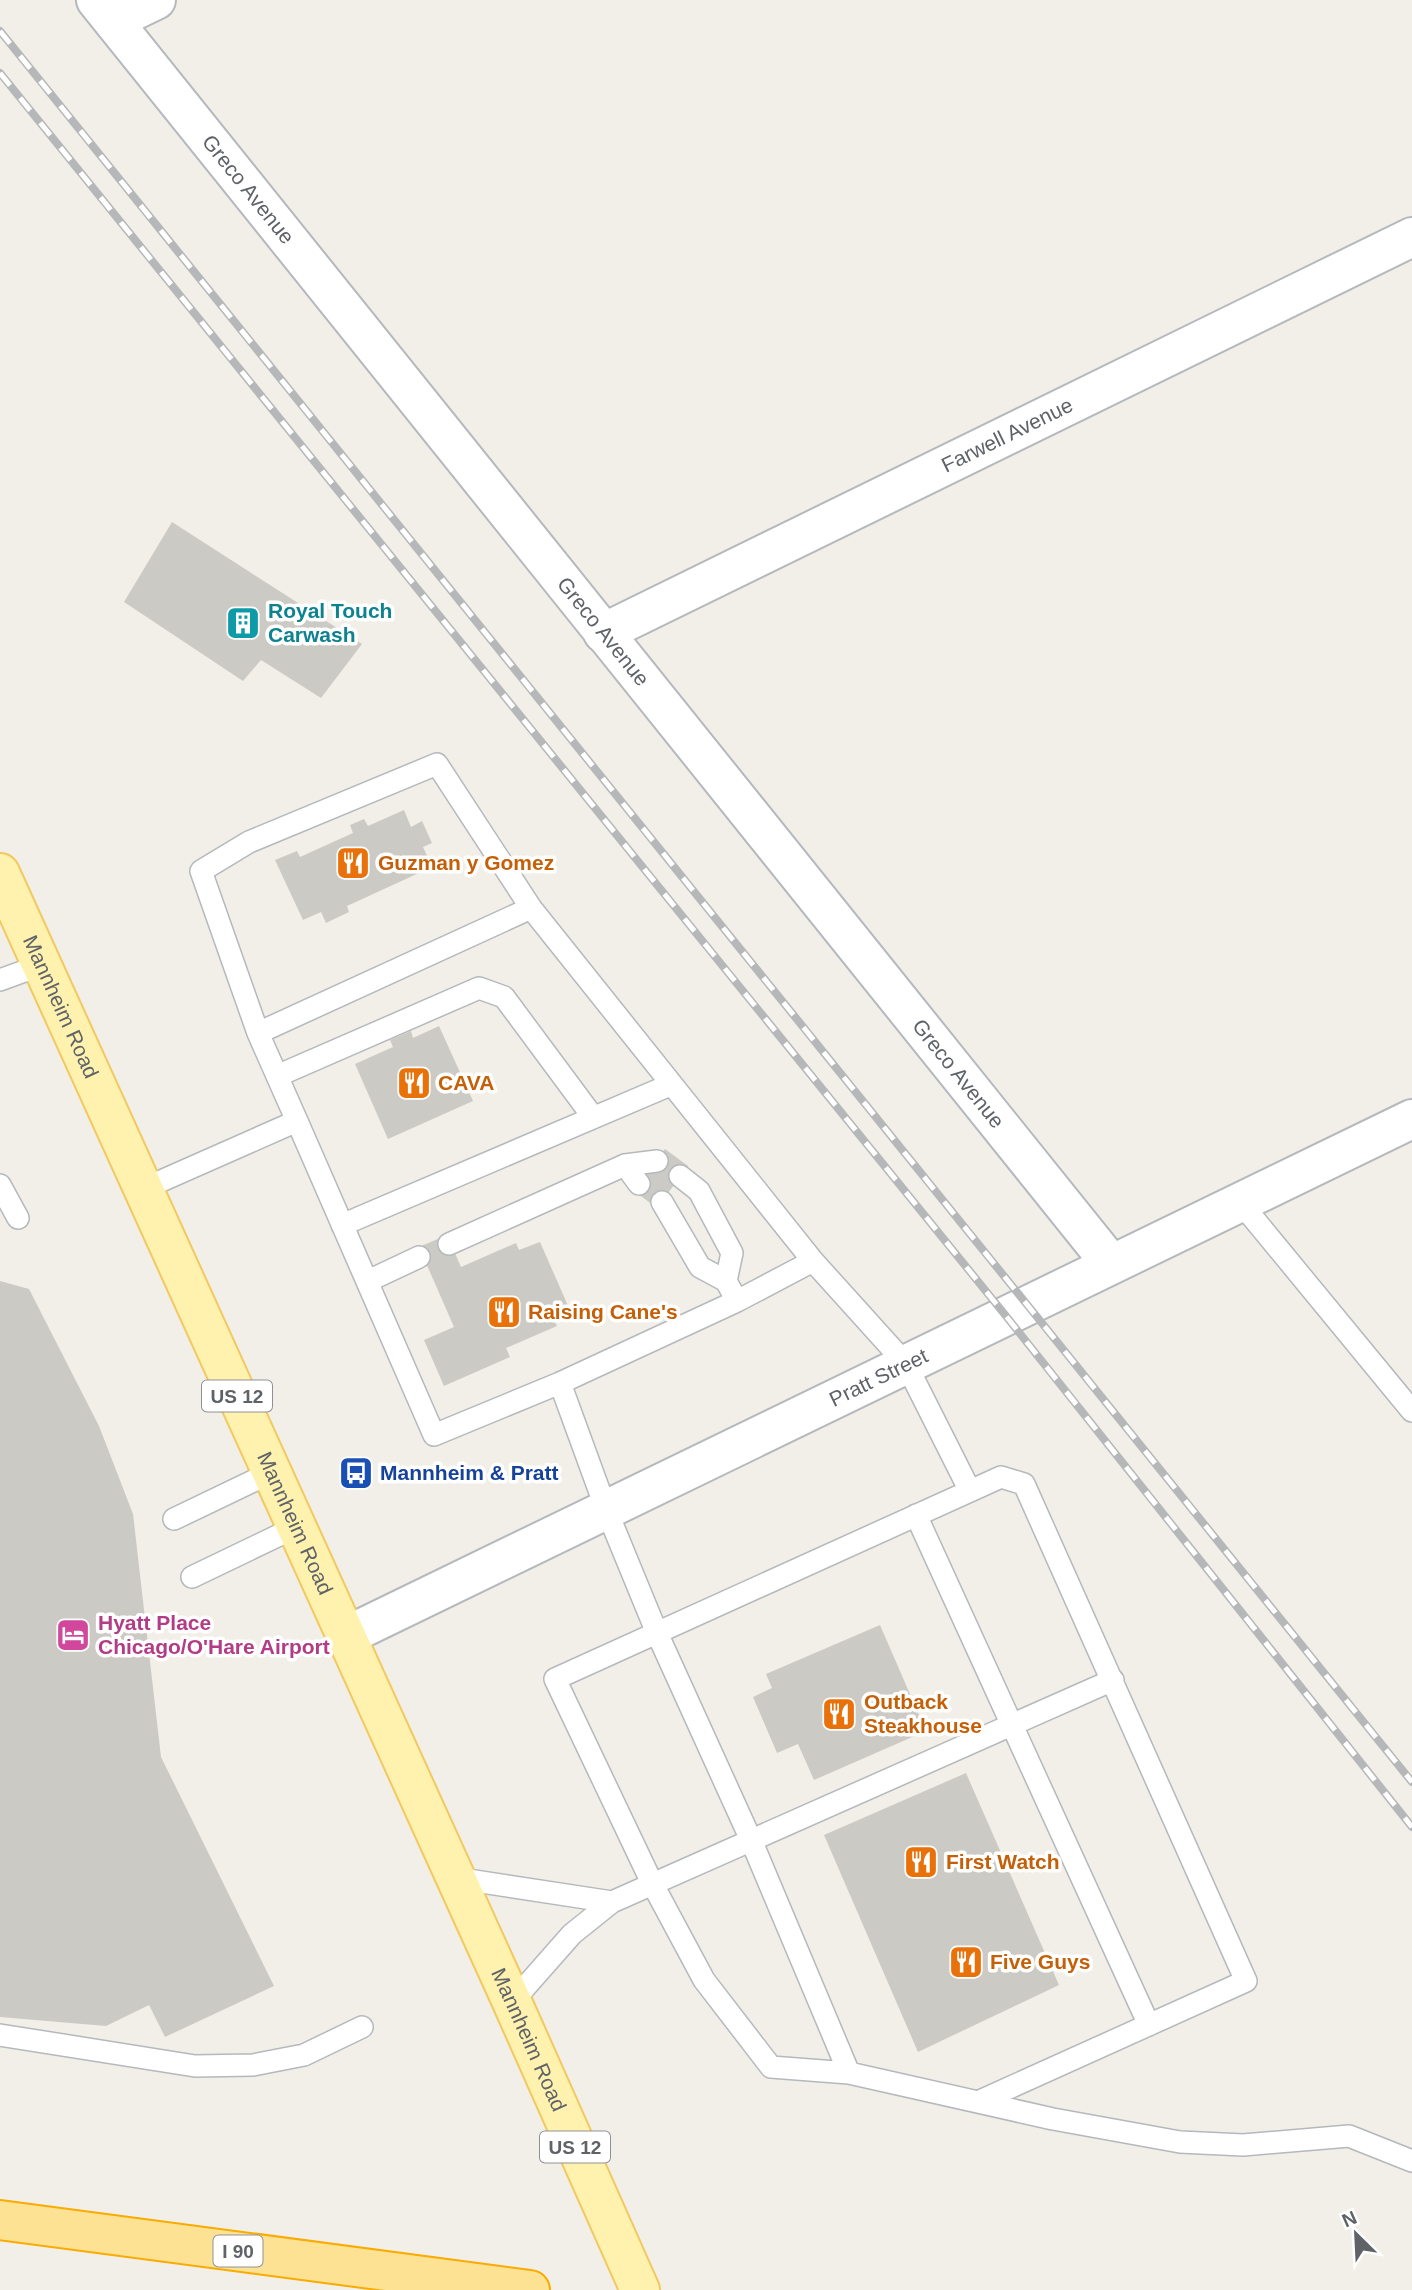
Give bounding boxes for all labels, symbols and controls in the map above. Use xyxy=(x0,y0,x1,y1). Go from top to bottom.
street label: Greco Avenue xyxy=(198,130,299,248)
street label: Farwell Avenue xyxy=(938,393,1076,477)
street label: Greco Avenue xyxy=(553,572,654,690)
place label: Royal Touch Carwash xyxy=(268,599,392,646)
building icon: Royal Touch Carwash xyxy=(224,604,262,642)
restaurant icon: Guzman y Gomez xyxy=(334,844,372,882)
place label: Guzman y Gomez xyxy=(378,851,554,874)
street label: Mannheim Road xyxy=(19,932,103,1082)
street label: Greco Avenue xyxy=(908,1014,1009,1132)
restaurant icon: CAVA xyxy=(395,1064,433,1102)
place label: CAVA xyxy=(438,1071,494,1094)
restaurant icon: Raising Cane's xyxy=(485,1293,523,1331)
place label: Raising Cane's xyxy=(528,1300,678,1323)
street label: Pratt Street xyxy=(826,1344,931,1411)
road number: US 12 xyxy=(202,1380,272,1412)
street label: Mannheim Road xyxy=(253,1448,338,1598)
bus stop icon: Mannheim & Pratt xyxy=(337,1454,375,1492)
place label: Mannheim & Pratt xyxy=(380,1461,559,1484)
place label: Hyatt Place Chicago/O'Hare Airport xyxy=(98,1611,330,1658)
hotel icon: Hyatt Place Chicago/O'Hare Airport xyxy=(54,1616,92,1654)
place label: Outback Steakhouse xyxy=(864,1690,982,1737)
restaurant icon: Outback Steakhouse xyxy=(820,1695,858,1733)
restaurant icon: First Watch xyxy=(902,1843,940,1881)
place label: First Watch xyxy=(946,1850,1060,1873)
restaurant icon: Five Guys xyxy=(947,1943,985,1981)
place label: Five Guys xyxy=(990,1950,1090,1973)
street label: Mannheim Road xyxy=(487,1964,571,2115)
road number: US 12 xyxy=(540,2132,610,2162)
north arrow xyxy=(1321,2199,1391,2269)
text: N xyxy=(1339,2207,1360,2231)
road number: I 90 xyxy=(214,2236,262,2266)

